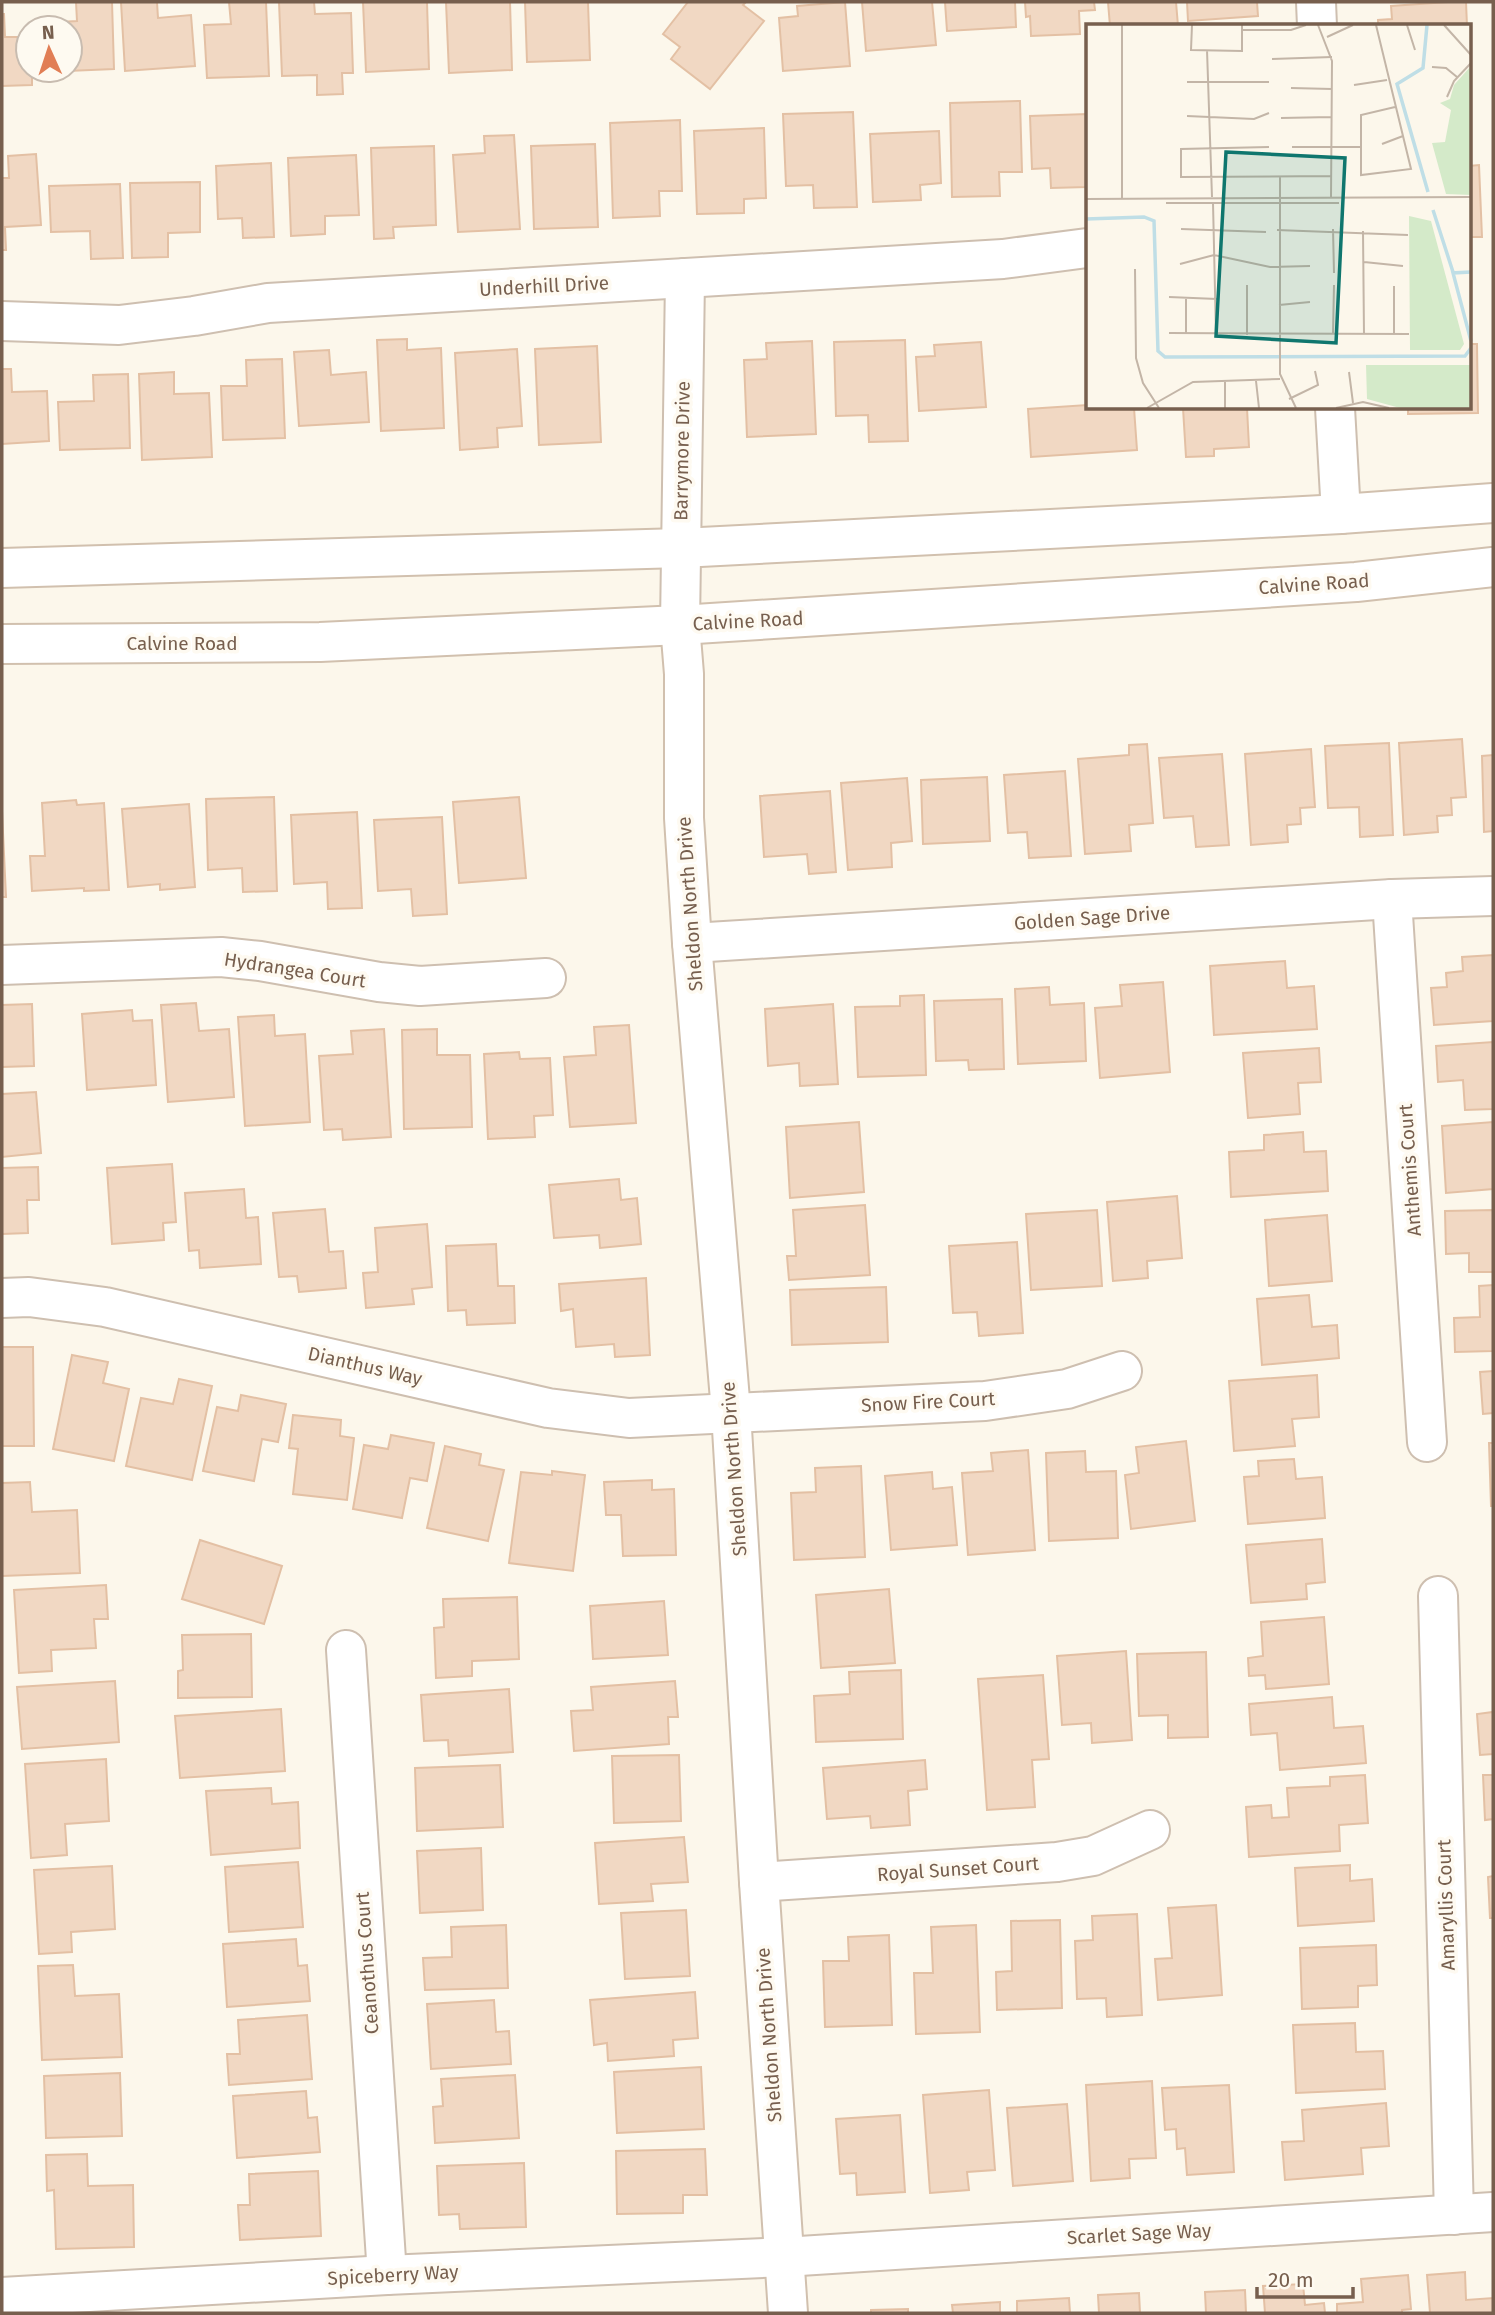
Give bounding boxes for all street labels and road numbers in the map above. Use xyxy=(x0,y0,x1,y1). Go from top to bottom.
street label: Underhill Drive xyxy=(478,271,610,301)
street label: Barrymore Drive xyxy=(669,381,695,521)
street label: Calvine Road xyxy=(1258,569,1370,599)
street label: Calvine Road xyxy=(692,607,804,635)
street label: Calvine Road xyxy=(126,632,238,655)
street label: Sheldon North Drive xyxy=(672,816,708,992)
street label: Golden Sage Drive xyxy=(1013,901,1171,935)
street label: Hydrangea Court xyxy=(222,947,368,993)
street label: Anthemis Court xyxy=(1394,1103,1426,1237)
street label: Dianthus Way xyxy=(306,1342,425,1390)
street label: Sheldon North Drive xyxy=(716,1381,752,1557)
street label: Snow Fire Court xyxy=(860,1387,996,1417)
street label: Amaryllis Court xyxy=(1432,1839,1460,1971)
street label: Royal Sunset Court xyxy=(876,1852,1040,1886)
street label: Ceanothus Court xyxy=(351,1891,383,2035)
street label: Sheldon North Drive xyxy=(751,1947,787,2123)
street label: Scarlet Sage Way xyxy=(1066,2219,1212,2249)
street label: Spiceberry Way xyxy=(327,2260,460,2290)

